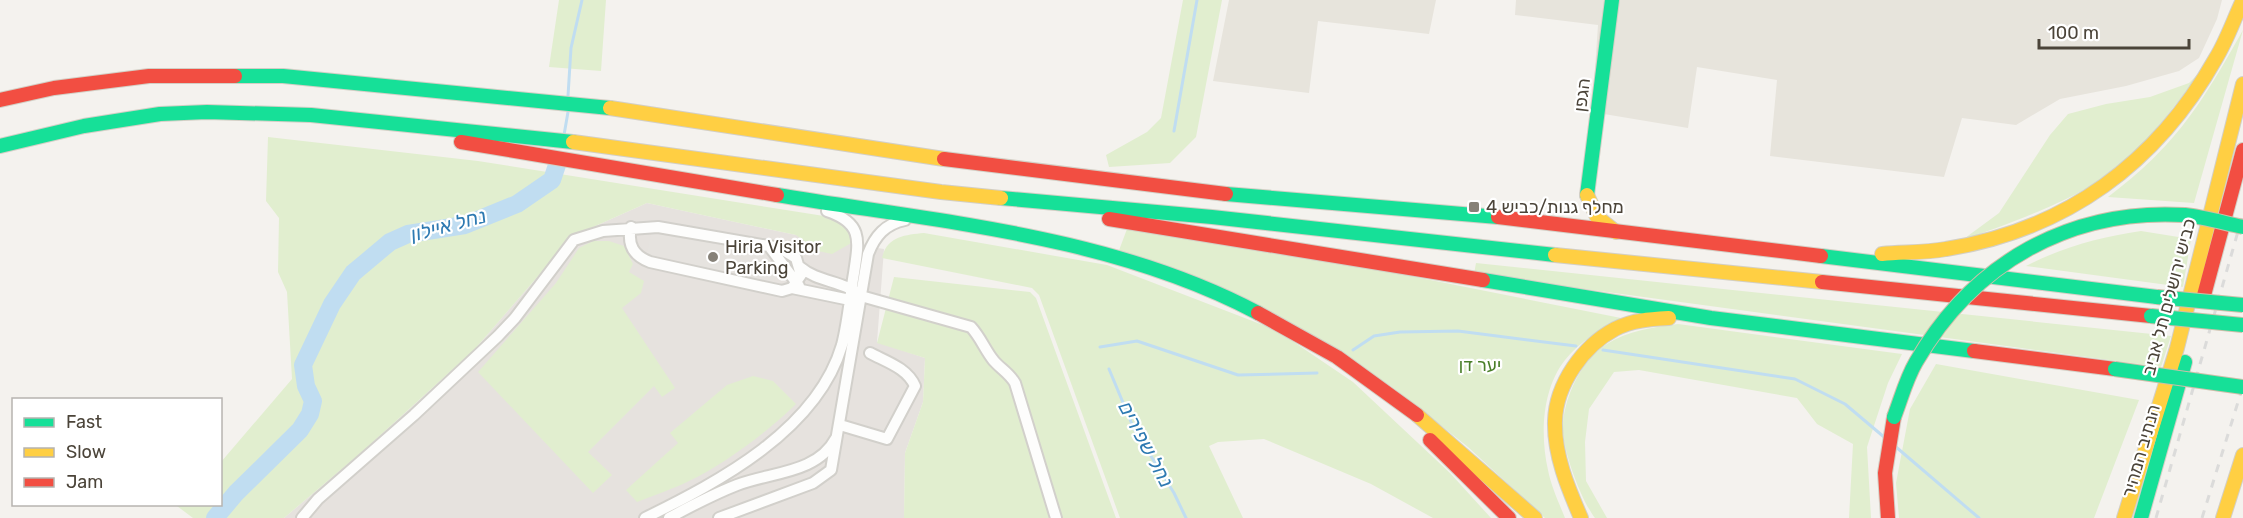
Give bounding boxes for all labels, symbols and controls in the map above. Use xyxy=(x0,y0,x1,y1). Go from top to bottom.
scale bar xyxy=(2039,12,2189,50)
text: 100 m xyxy=(2048,22,2099,44)
street label: הגפן xyxy=(1569,77,1595,113)
place label: מחלף גנות/כביש 4 xyxy=(1486,196,1624,218)
marker: מחלף גנות/כביש 4 xyxy=(1467,200,1481,214)
water label: נחל איילון xyxy=(408,203,488,247)
street label: כביש ירושלים תל אביב xyxy=(2137,216,2201,378)
place label: Hiria Visitor Parking xyxy=(725,236,821,279)
marker: Hiria Visitor Parking xyxy=(706,250,720,264)
park label: יער דן xyxy=(1459,354,1501,376)
water label: נחל שפירים xyxy=(1113,397,1179,491)
legend xyxy=(12,398,222,506)
street label: הנתיב המהיר xyxy=(2117,402,2165,500)
text: Fast xyxy=(66,411,102,433)
text: Slow xyxy=(66,441,106,463)
text: Jam xyxy=(66,471,103,493)

